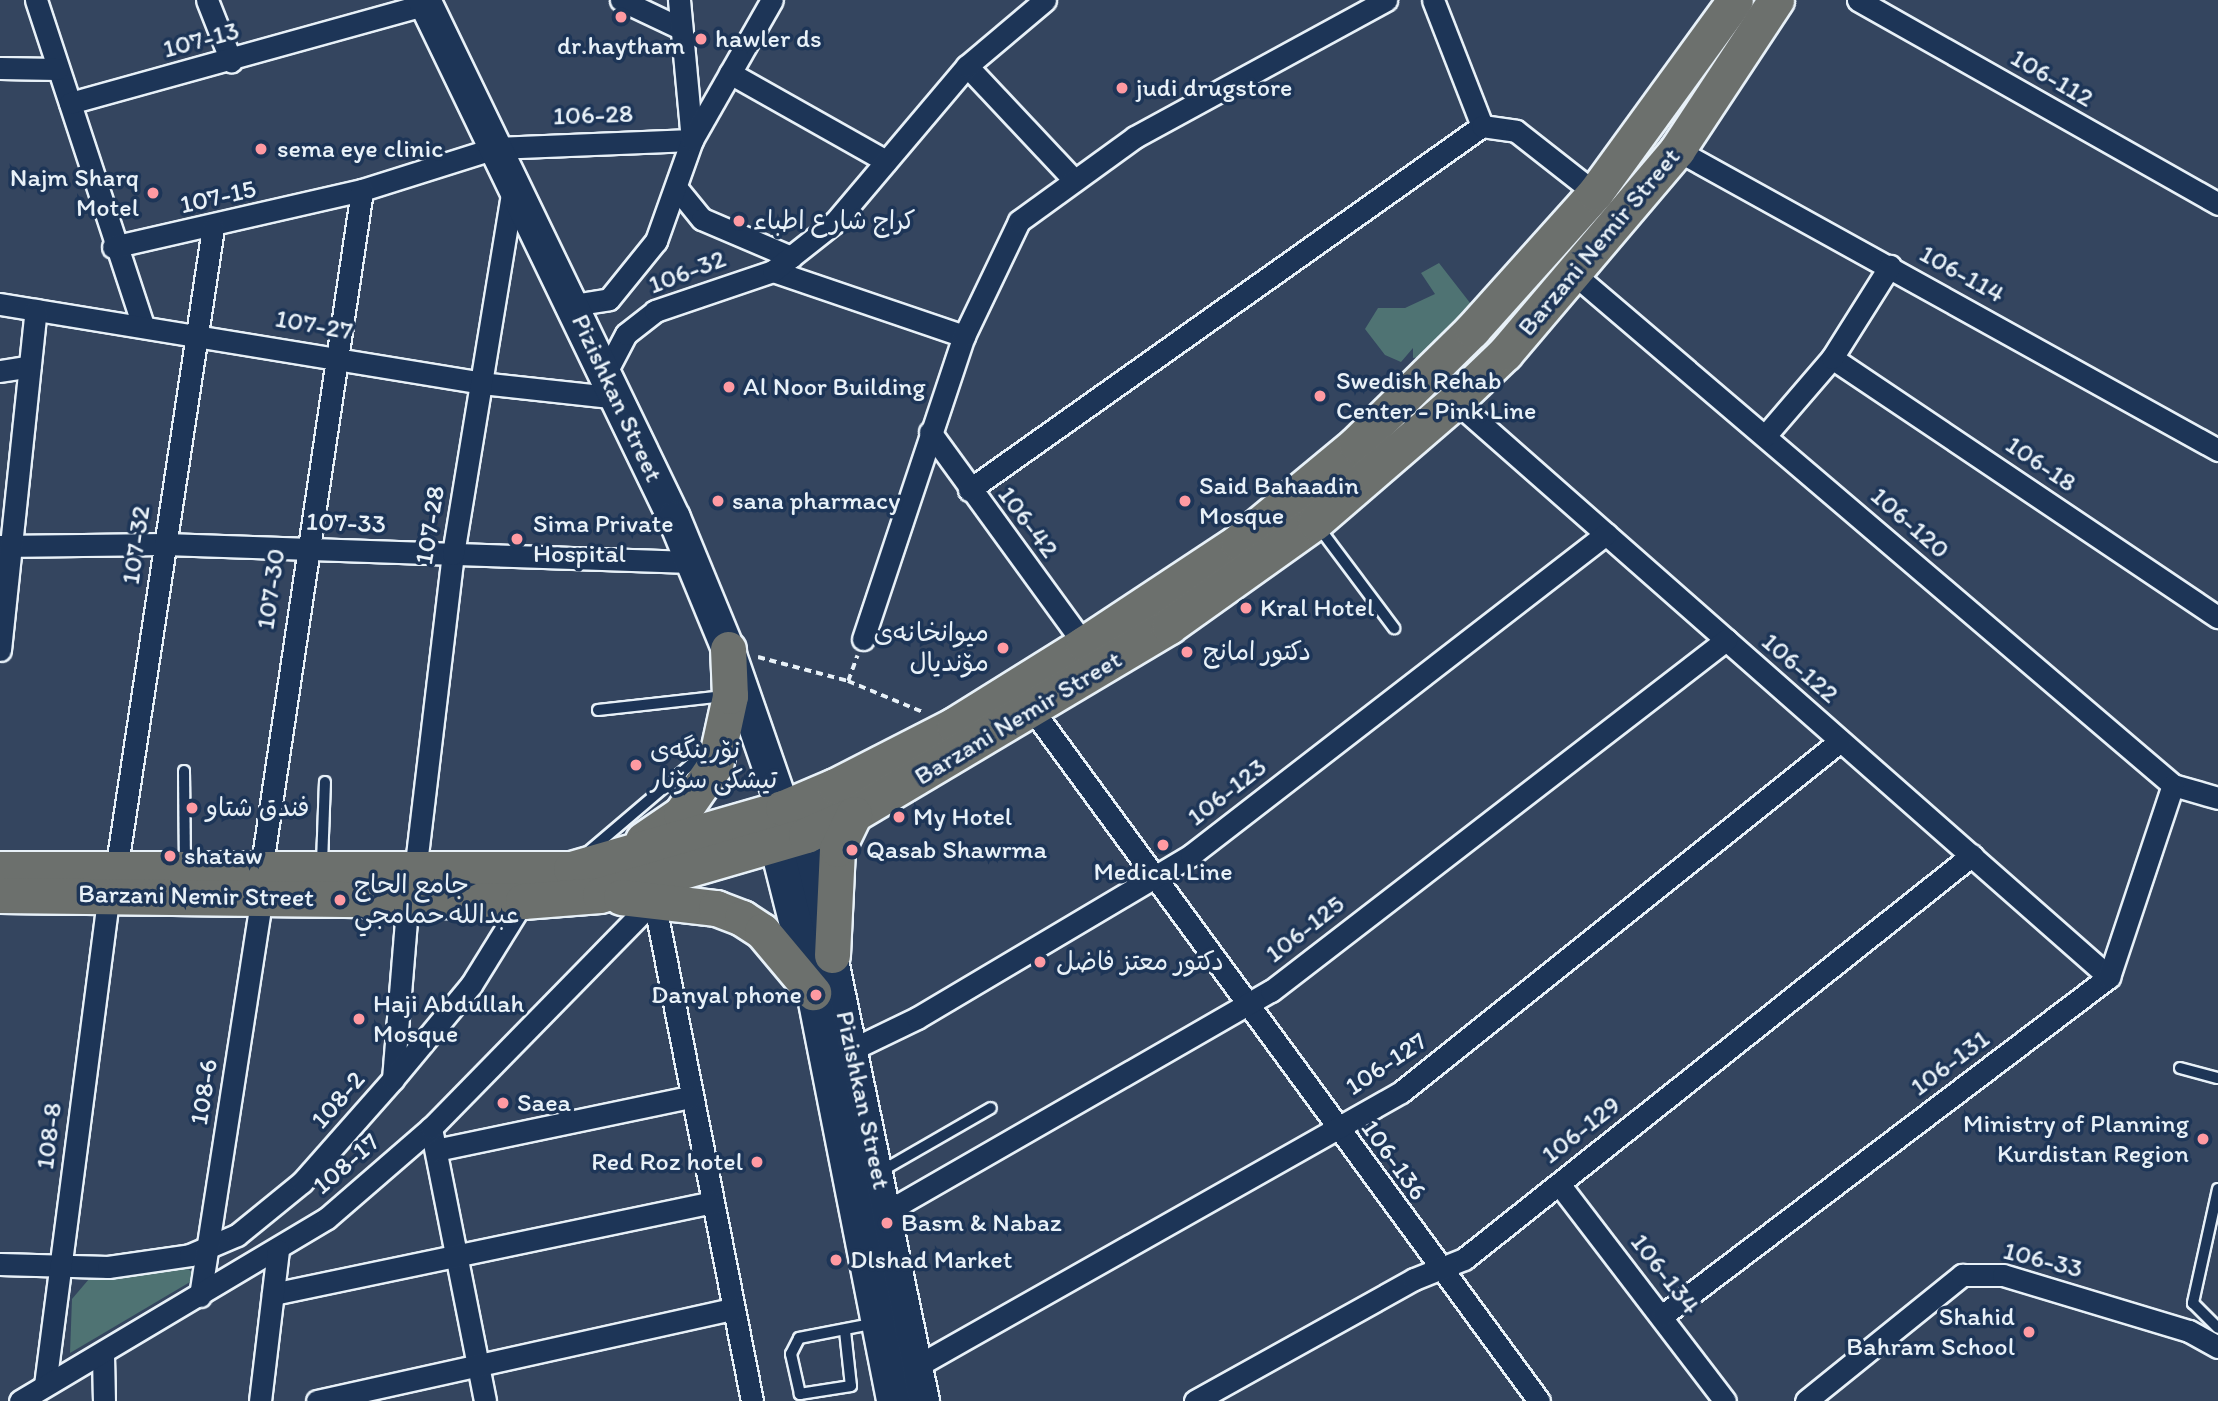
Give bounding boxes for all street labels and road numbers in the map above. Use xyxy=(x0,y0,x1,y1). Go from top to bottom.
street label: 107-13 xyxy=(159,15,243,65)
street label: 106-112 xyxy=(2005,42,2099,114)
street label: 106-28 xyxy=(552,98,634,132)
street label: Barzani Nemir Street xyxy=(1511,142,1687,342)
street label: 107-15 xyxy=(177,173,259,221)
street label: 106-114 xyxy=(1914,238,2010,310)
street label: 106-32 xyxy=(644,243,730,301)
street label: 107-27 xyxy=(273,303,355,347)
street label: Pizishkan Street xyxy=(565,309,669,487)
street label: 106-18 xyxy=(2000,429,2082,499)
street label: 106-42 xyxy=(991,480,1065,564)
street label: 106-120 xyxy=(1864,480,1956,566)
street label: 107-28 xyxy=(408,483,452,567)
street label: 107-32 xyxy=(115,504,157,586)
street label: 107-33 xyxy=(306,506,386,540)
street label: 107-30 xyxy=(250,546,292,632)
street label: 106-122 xyxy=(1755,626,1845,710)
street label: Barzani Nemir Street xyxy=(909,644,1127,792)
street label: 106-123 xyxy=(1181,751,1273,833)
street label: Barzani Nemir Street xyxy=(78,878,314,914)
street label: 106-125 xyxy=(1259,888,1351,970)
street label: Pizishkan Street xyxy=(829,1008,897,1192)
street label: 106-131 xyxy=(1904,1023,1996,1103)
street label: 106-127 xyxy=(1340,1026,1432,1102)
street label: 108-6 xyxy=(183,1057,225,1127)
street label: 108-2 xyxy=(304,1065,372,1135)
street label: 106-129 xyxy=(1535,1090,1627,1170)
street label: 108-8 xyxy=(29,1101,69,1171)
street label: 106-136 xyxy=(1354,1114,1434,1206)
street label: 108-17 xyxy=(306,1127,386,1201)
street label: 106-134 xyxy=(1624,1227,1706,1321)
street label: 106-33 xyxy=(2000,1235,2086,1285)

